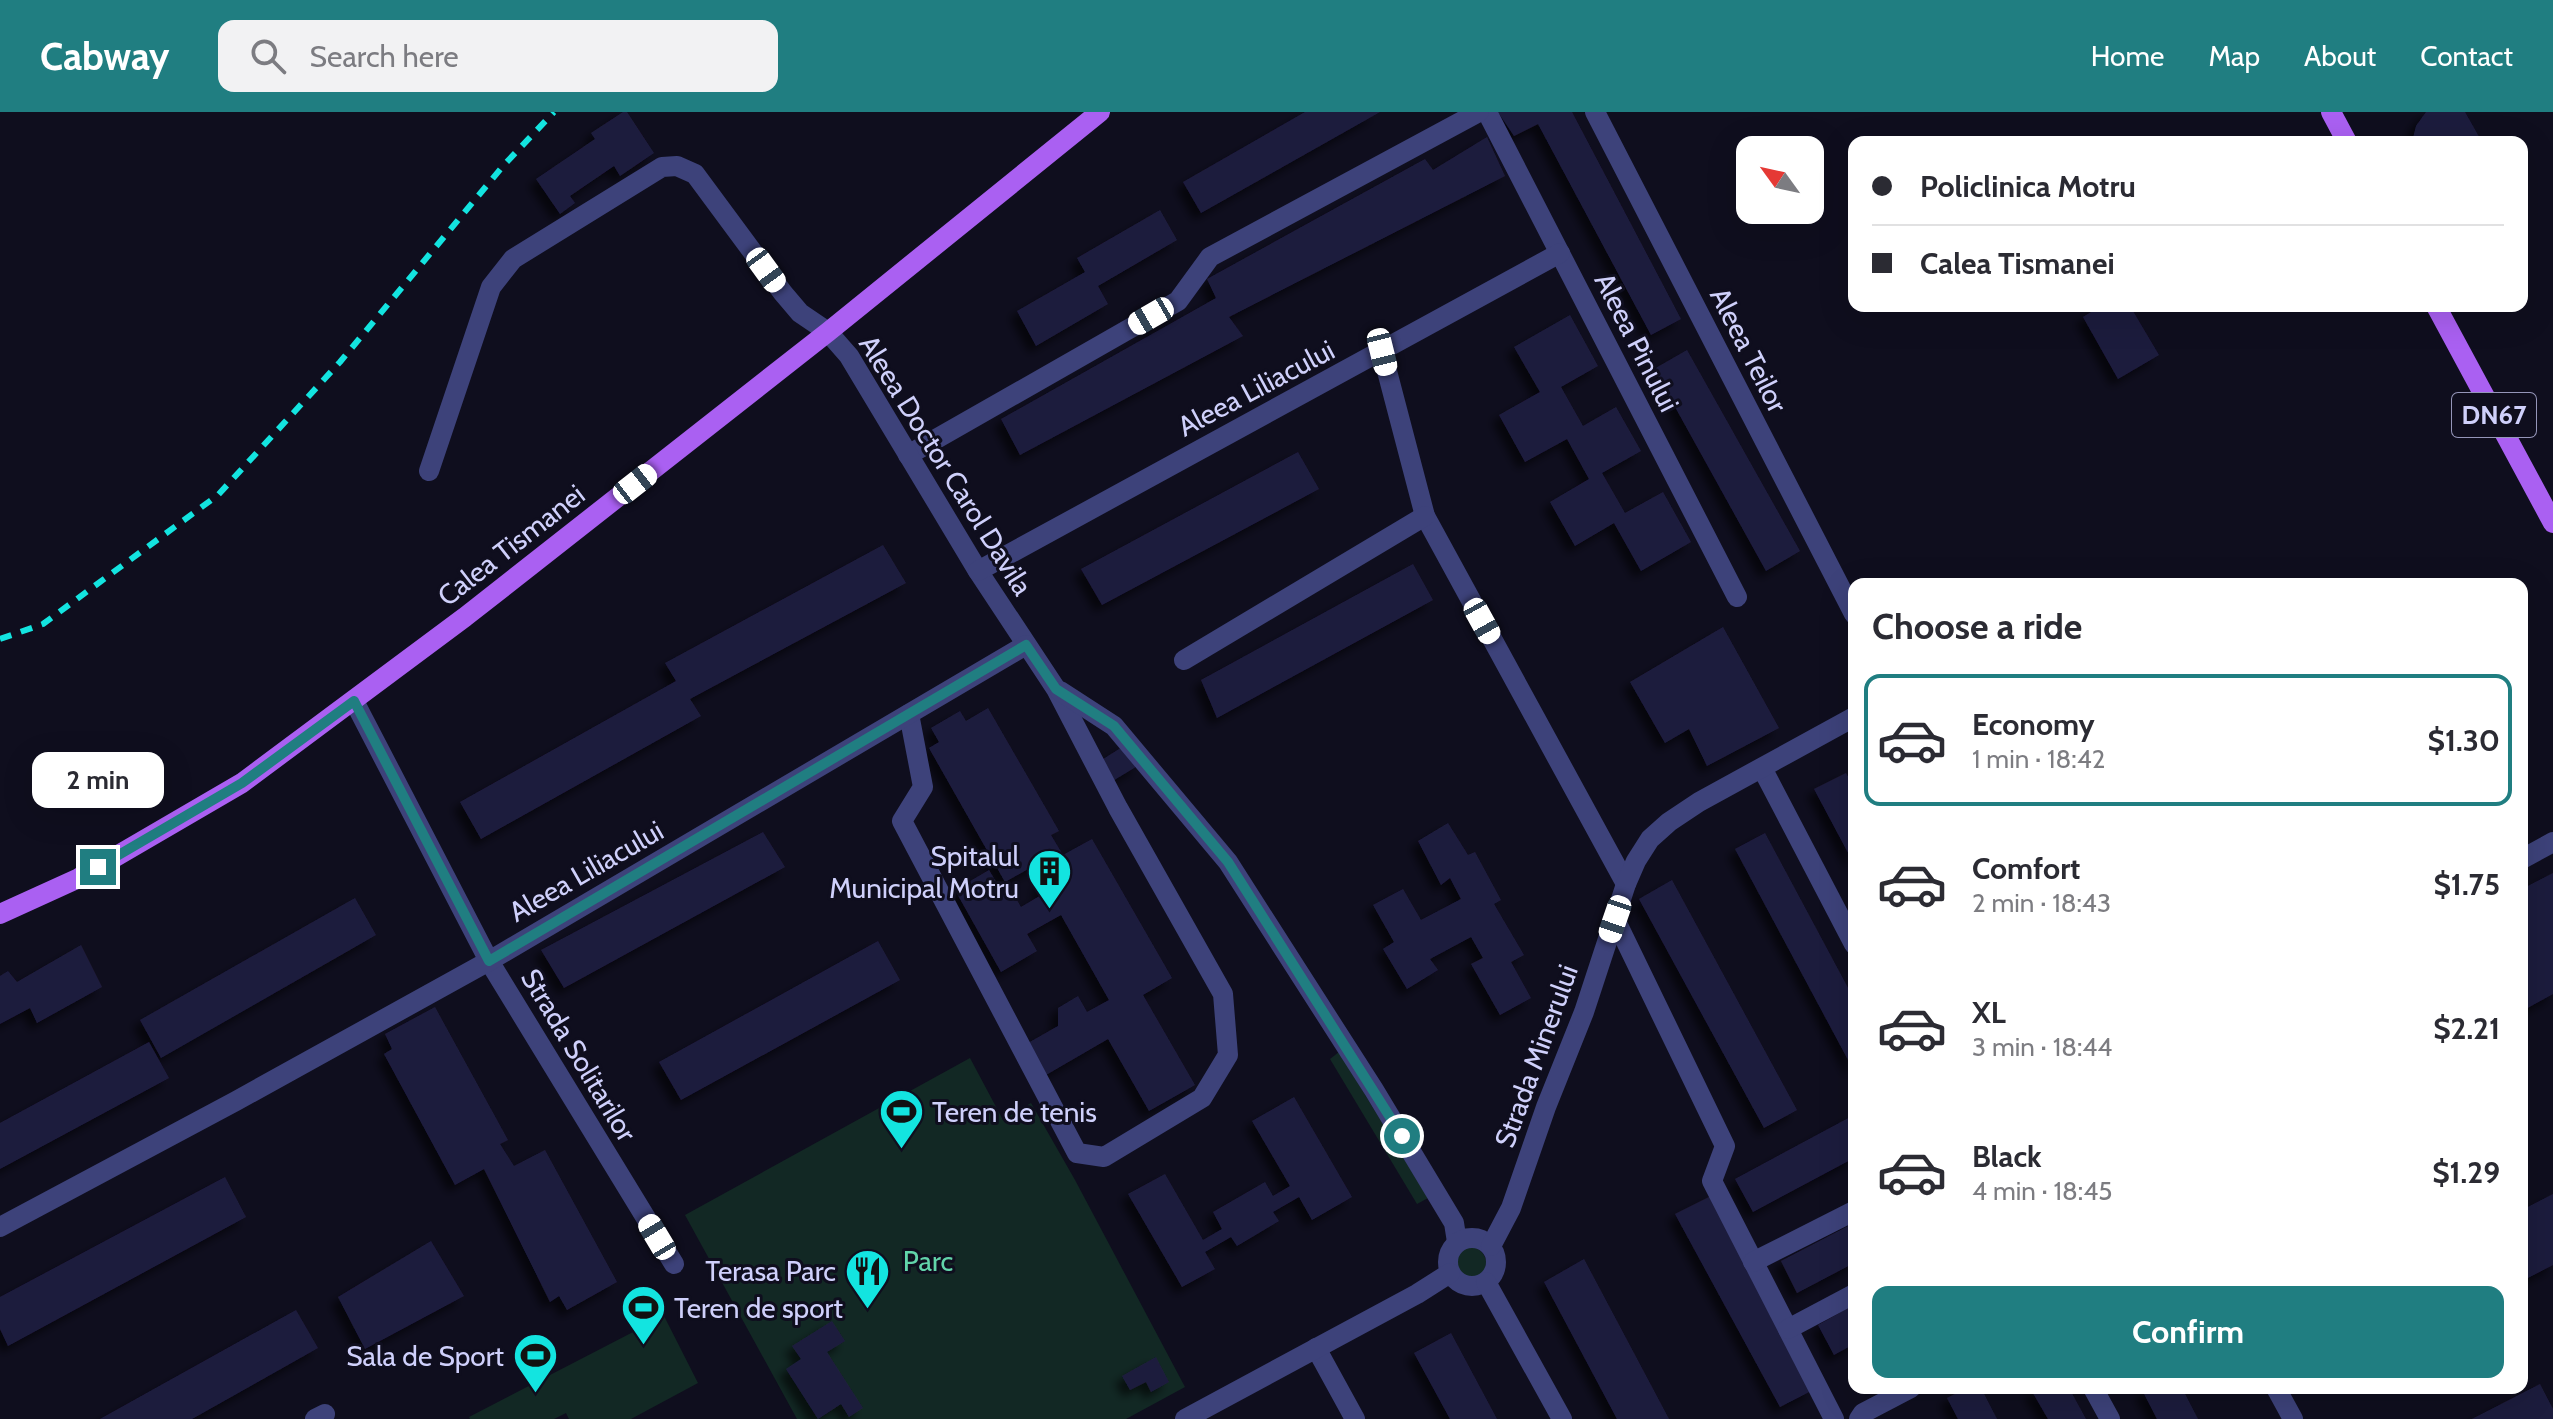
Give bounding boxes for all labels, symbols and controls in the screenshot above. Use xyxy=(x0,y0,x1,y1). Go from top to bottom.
search box xyxy=(218,20,778,92)
text: Cabway xyxy=(40,33,170,80)
icon: search xyxy=(246,34,290,78)
text: Search here xyxy=(310,38,459,75)
text: Home xyxy=(2091,39,2164,73)
text: Map xyxy=(2208,39,2260,73)
text: About xyxy=(2304,39,2376,73)
text: Contact xyxy=(2420,39,2513,73)
north arrow xyxy=(1736,136,1824,224)
map controls xyxy=(1736,136,1824,224)
text: Policlinica Motru xyxy=(1920,168,2136,205)
car xyxy=(742,244,790,296)
text: Calea Tismanei xyxy=(1920,245,2115,282)
street label: Aleea Pinului xyxy=(1588,267,1686,417)
street label: Aleea Teilor xyxy=(1703,282,1795,418)
car xyxy=(1124,294,1178,338)
car xyxy=(1365,326,1399,378)
street label: Aleea Doctor Carol Davila xyxy=(852,329,1040,602)
street label: Aleea Liliacului xyxy=(1172,333,1340,443)
road number: DN67 xyxy=(2452,393,2536,437)
car xyxy=(609,460,661,508)
street label: Calea Tismanei xyxy=(431,477,591,613)
car xyxy=(1460,594,1504,648)
text: Choose a ride xyxy=(1872,604,2082,648)
icon: car xyxy=(1876,704,1948,776)
text: Economy xyxy=(1972,706,2095,743)
text: $1.30 xyxy=(2428,722,2500,759)
text: 1 min · 18:42 xyxy=(1972,743,2105,775)
callout: 2 min xyxy=(32,751,164,807)
text: 2 min xyxy=(67,764,129,796)
street label: Aleea Liliacului xyxy=(503,813,669,929)
place label: Spitalul Municipal Motru xyxy=(829,839,1019,905)
building icon: Spitalul Municipal Motru xyxy=(1026,848,1074,911)
icon: car xyxy=(1876,848,1948,920)
route end xyxy=(80,849,116,885)
text: Comfort xyxy=(1972,850,2080,887)
text: $1.75 xyxy=(2433,866,2500,903)
text: 2 min · 18:43 xyxy=(1972,887,2111,919)
car xyxy=(1596,892,1634,946)
street label: Strada Minerului xyxy=(1487,960,1585,1152)
street label: Strada Solitarilor xyxy=(514,962,644,1148)
icon: car xyxy=(1876,992,1948,1064)
text: XL xyxy=(1972,994,2006,1031)
text: $2.21 xyxy=(2433,1010,2500,1047)
text: 3 min · 18:44 xyxy=(1972,1031,2112,1063)
sports icon: Teren de tenis xyxy=(877,1088,925,1151)
place label: Teren de tenis xyxy=(932,1095,1097,1129)
route start xyxy=(1384,1118,1420,1154)
icon: car xyxy=(1876,1136,1948,1208)
text: Black xyxy=(1972,1138,2042,1175)
text: $1.29 xyxy=(2432,1154,2500,1191)
text: 4 min · 18:45 xyxy=(1972,1175,2112,1207)
car xyxy=(634,1210,680,1264)
park label: Parc xyxy=(903,1244,953,1278)
restaurant icon: Terasa Parc xyxy=(843,1247,891,1310)
place label: Terasa Parc xyxy=(705,1254,836,1288)
sports icon: Teren de sport xyxy=(619,1284,667,1347)
button: Confirm xyxy=(1872,1286,2504,1378)
place label: Teren de sport xyxy=(674,1291,843,1325)
sports icon: Sala de Sport xyxy=(511,1332,559,1395)
place label: Sala de Sport xyxy=(346,1339,504,1373)

